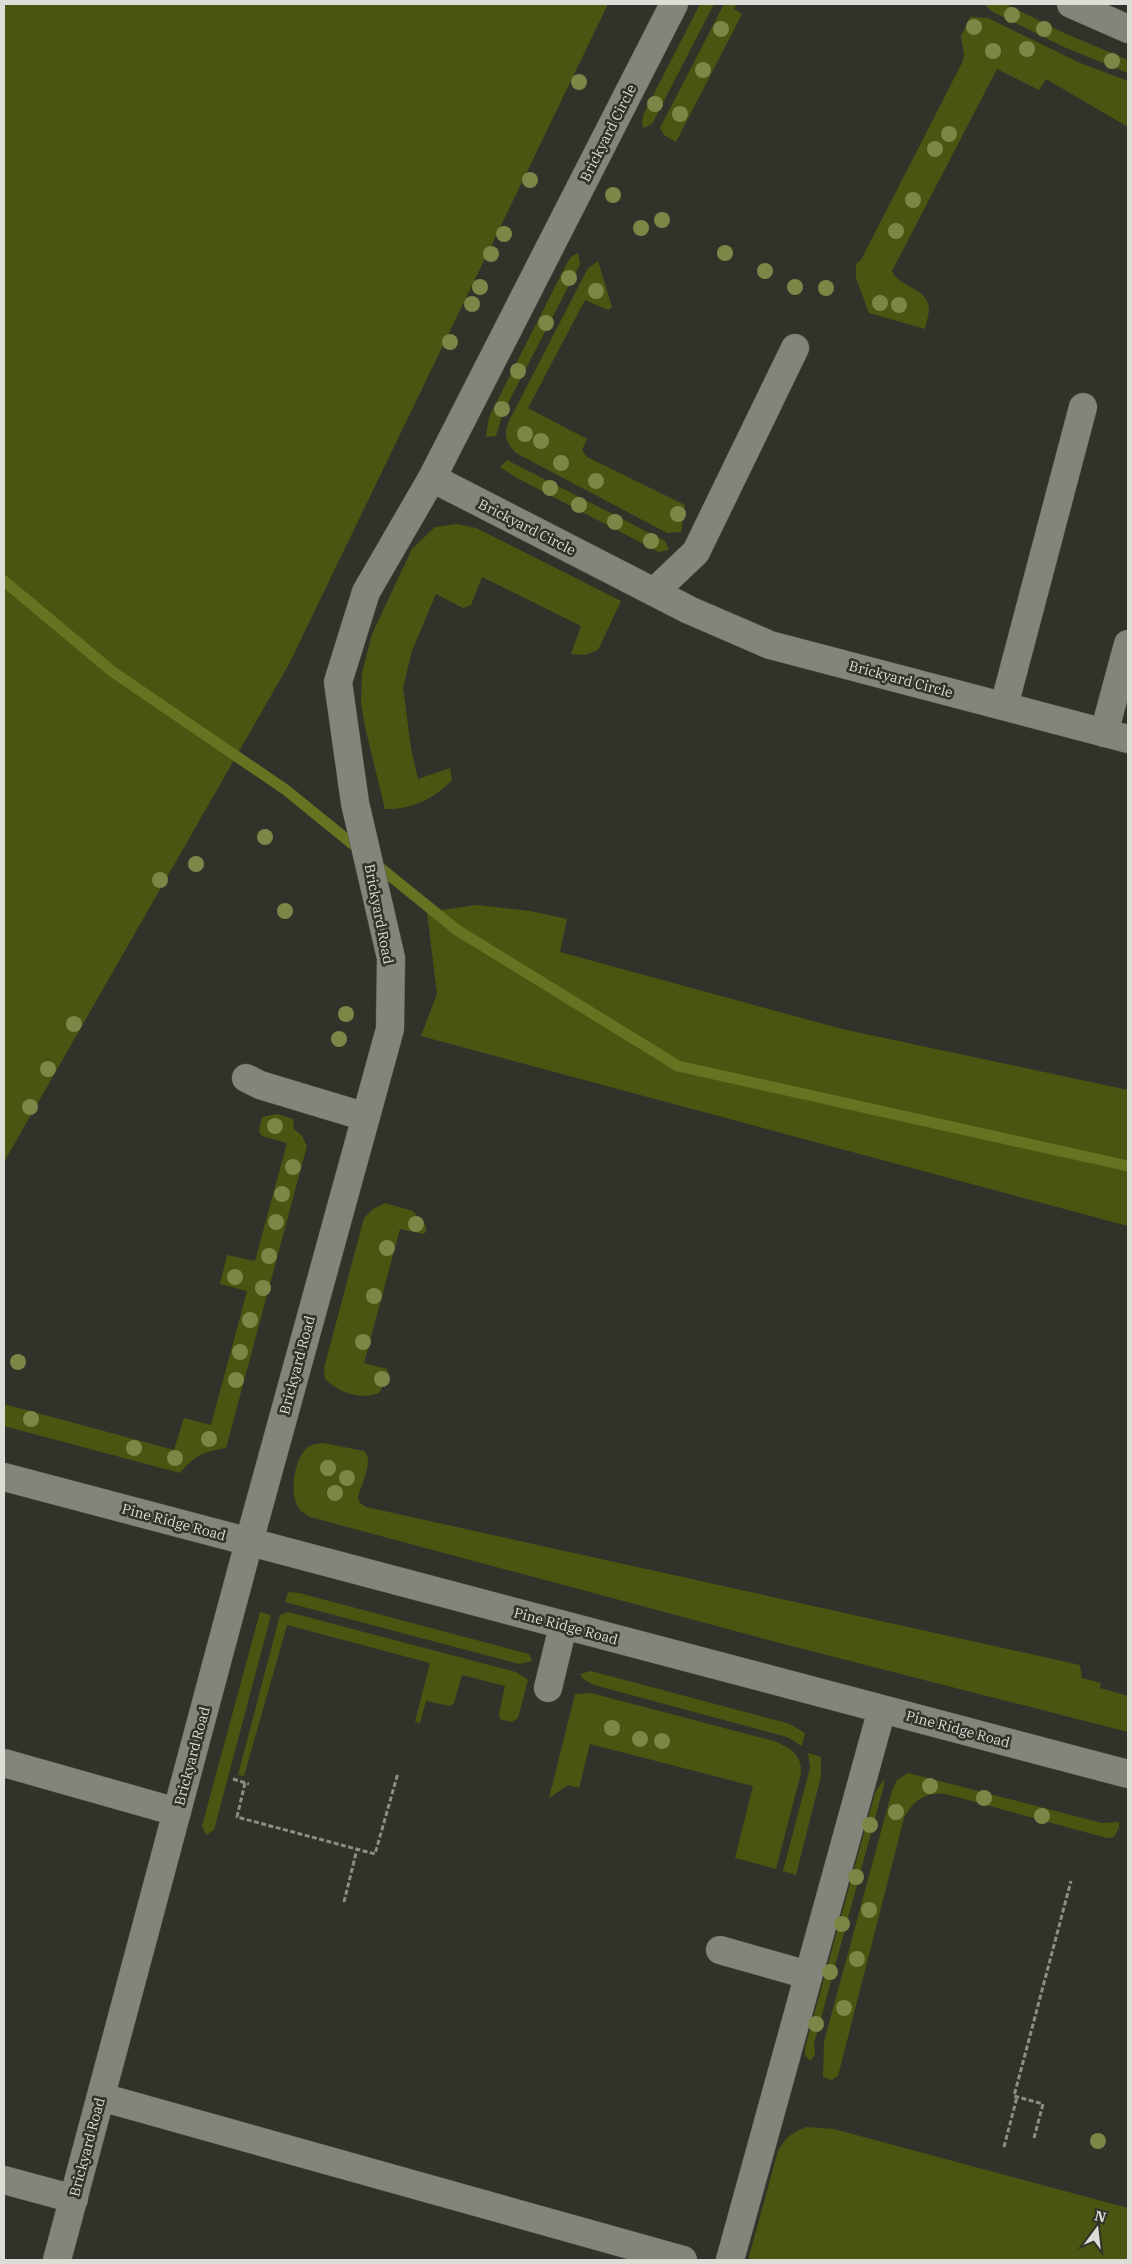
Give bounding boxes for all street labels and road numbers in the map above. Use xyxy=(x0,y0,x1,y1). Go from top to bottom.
street label: Brickyard Circle xyxy=(576,81,640,185)
street label: Brickyard Circle xyxy=(475,495,579,559)
street label: Brickyard Circle xyxy=(847,656,955,702)
street label: Brickyard Road xyxy=(360,862,398,966)
street label: Brickyard Road xyxy=(275,1313,319,1416)
street label: Pine Ridge Road xyxy=(120,1499,228,1545)
street label: Pine Ridge Road xyxy=(512,1603,620,1649)
street label: Brickyard Road xyxy=(170,1704,214,1807)
street label: Pine Ridge Road xyxy=(904,1706,1012,1752)
street label: Brickyard Road xyxy=(65,2095,109,2198)

